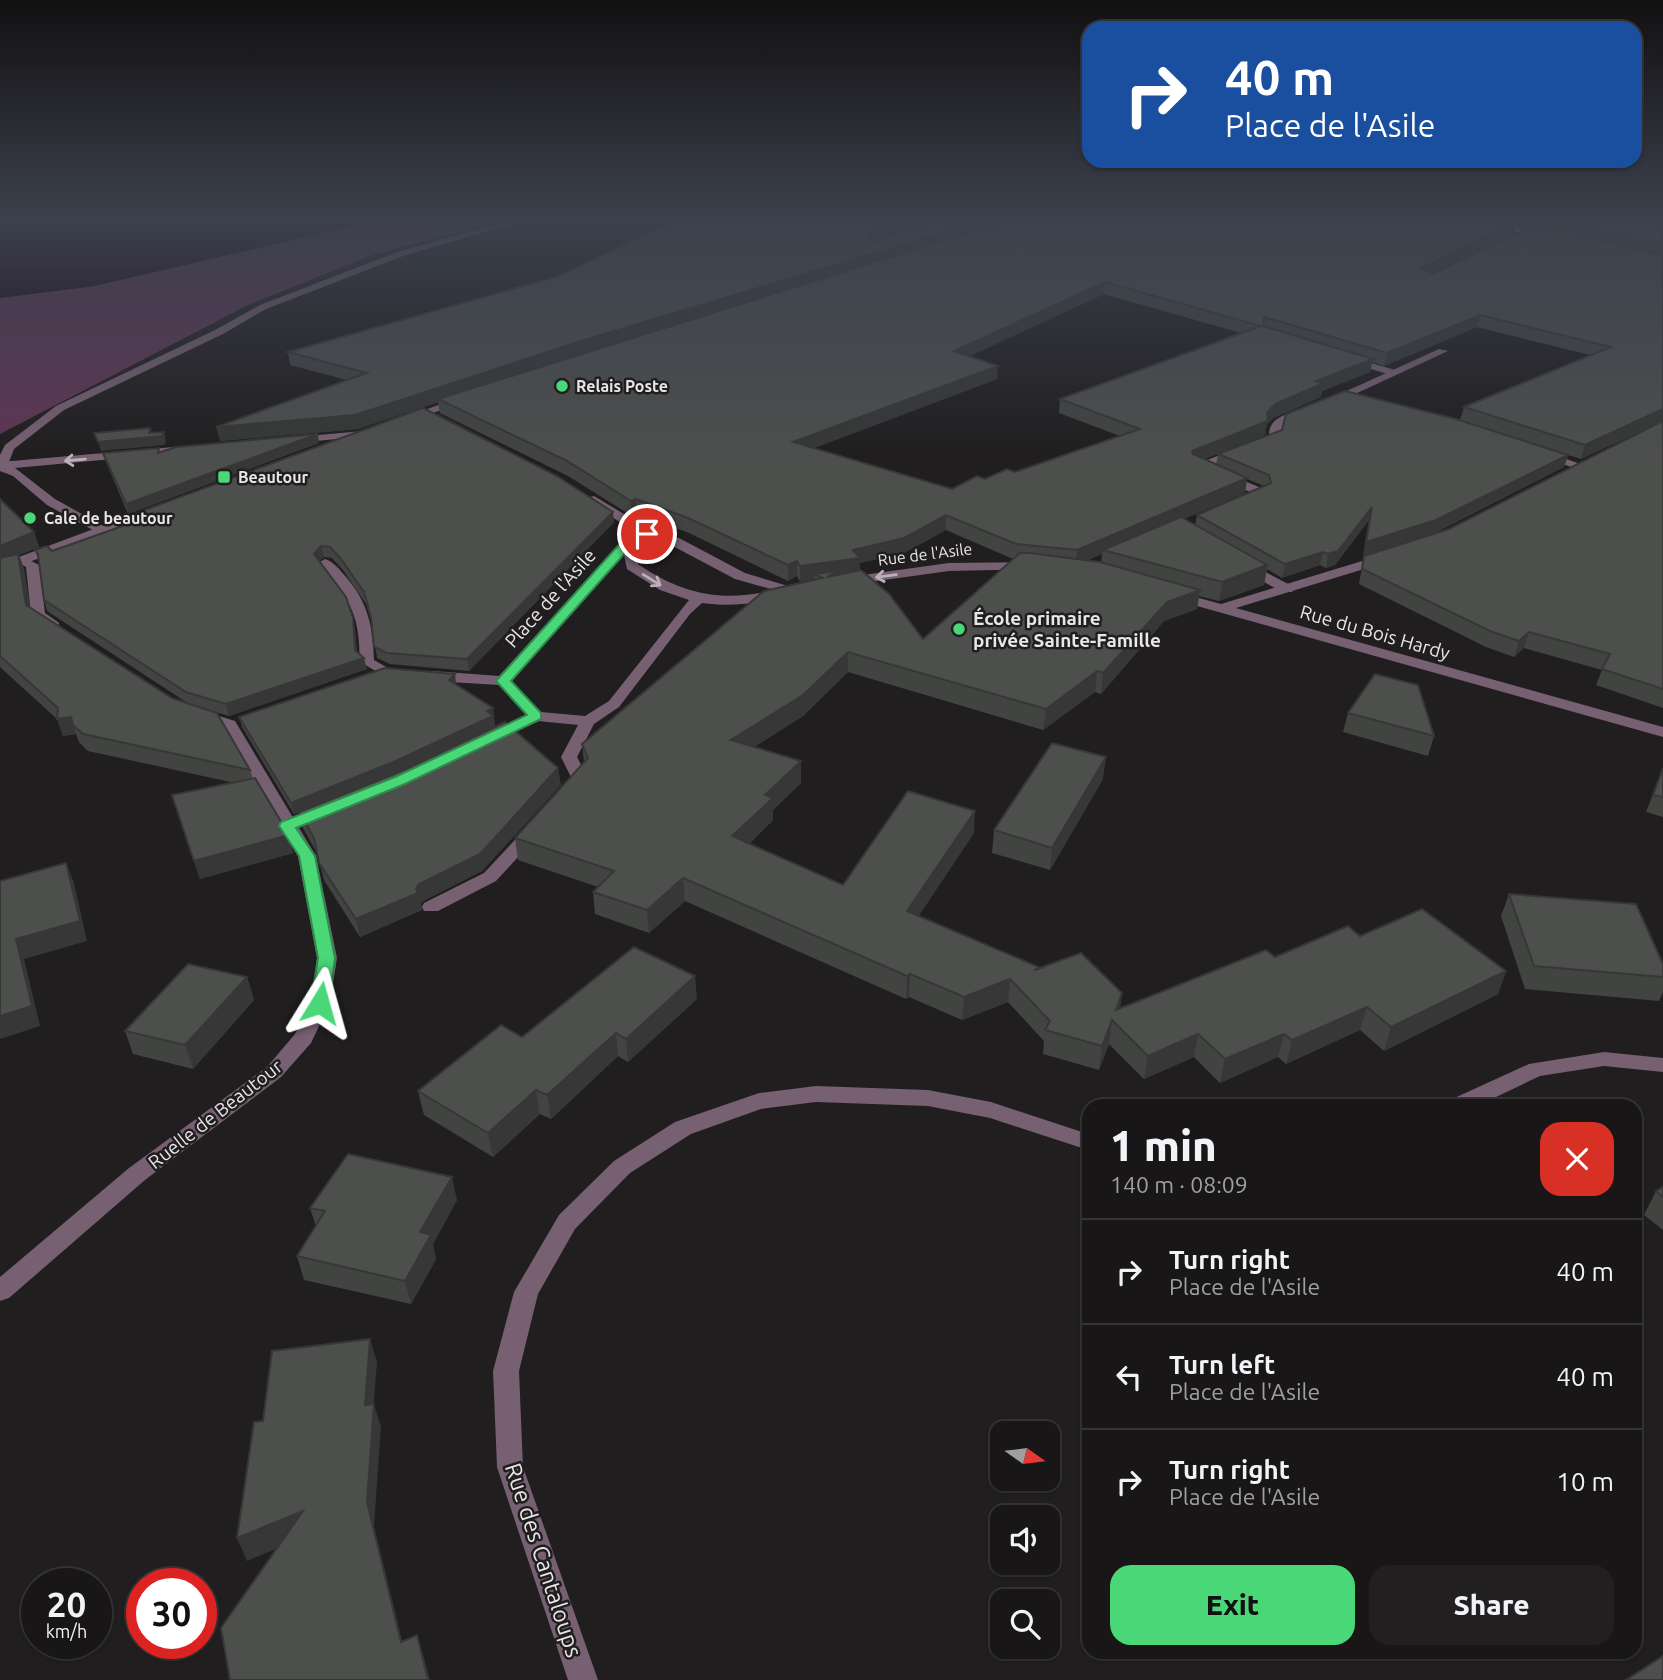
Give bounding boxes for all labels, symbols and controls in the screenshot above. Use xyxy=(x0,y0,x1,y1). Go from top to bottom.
icon: right xyxy=(1110,49,1201,140)
text: 40 m xyxy=(1225,49,1334,104)
text: Place de l'Asile xyxy=(1225,107,1435,143)
place label: Relais Poste xyxy=(576,377,668,395)
marker: Relais Poste xyxy=(554,378,570,394)
one-way arrow xyxy=(64,454,87,467)
place label: Beautour xyxy=(238,468,309,486)
marker: Beautour xyxy=(216,469,232,485)
pin xyxy=(617,504,677,564)
place label: Cale de beautour xyxy=(44,509,173,527)
marker: Cale de beautour xyxy=(22,510,38,526)
icon: arrive xyxy=(628,515,666,553)
street label: Rue de l'Asile xyxy=(877,539,973,569)
street label: Place de l'Asile xyxy=(500,544,600,652)
one-way arrow xyxy=(875,570,898,583)
one-way arrow xyxy=(642,573,661,588)
street label: Rue du Bois Hardy xyxy=(1298,600,1452,664)
place label: École primaire privée Sainte-Famille xyxy=(973,607,1161,651)
marker: École primaire privée Sainte-Famille xyxy=(951,621,967,637)
position arrow xyxy=(283,966,357,1040)
street label: Ruelle de Beautour xyxy=(144,1055,286,1173)
text: 1 min xyxy=(1110,1122,1217,1169)
button: close xyxy=(1540,1122,1614,1196)
text: 140 m · 08:09 xyxy=(1110,1172,1248,1197)
text: Turn right xyxy=(1169,1245,1290,1274)
icon: right xyxy=(1110,1253,1148,1291)
text: 40 m xyxy=(1556,1257,1614,1286)
text: Place de l'Asile xyxy=(1169,1274,1320,1299)
text: Turn left xyxy=(1169,1350,1275,1379)
icon: left xyxy=(1110,1358,1148,1396)
text: 40 m xyxy=(1556,1362,1614,1391)
text: Place de l'Asile xyxy=(1169,1379,1320,1404)
north arrow xyxy=(990,1421,1060,1491)
map controls xyxy=(990,1421,1060,1659)
text: Turn right xyxy=(1169,1455,1290,1484)
street label: Rue des Cantaloups xyxy=(501,1460,587,1660)
icon: right xyxy=(1110,1463,1148,1501)
text: 10 m xyxy=(1556,1467,1614,1496)
text: Place de l'Asile xyxy=(1169,1484,1320,1509)
button: sound xyxy=(990,1505,1060,1575)
button: Exit xyxy=(1110,1565,1355,1645)
button: Share xyxy=(1369,1565,1614,1645)
speed limit sign: 30 xyxy=(126,1568,217,1659)
text: 20 xyxy=(47,1584,86,1624)
button: search xyxy=(990,1589,1060,1659)
text: km/h xyxy=(46,1621,87,1641)

